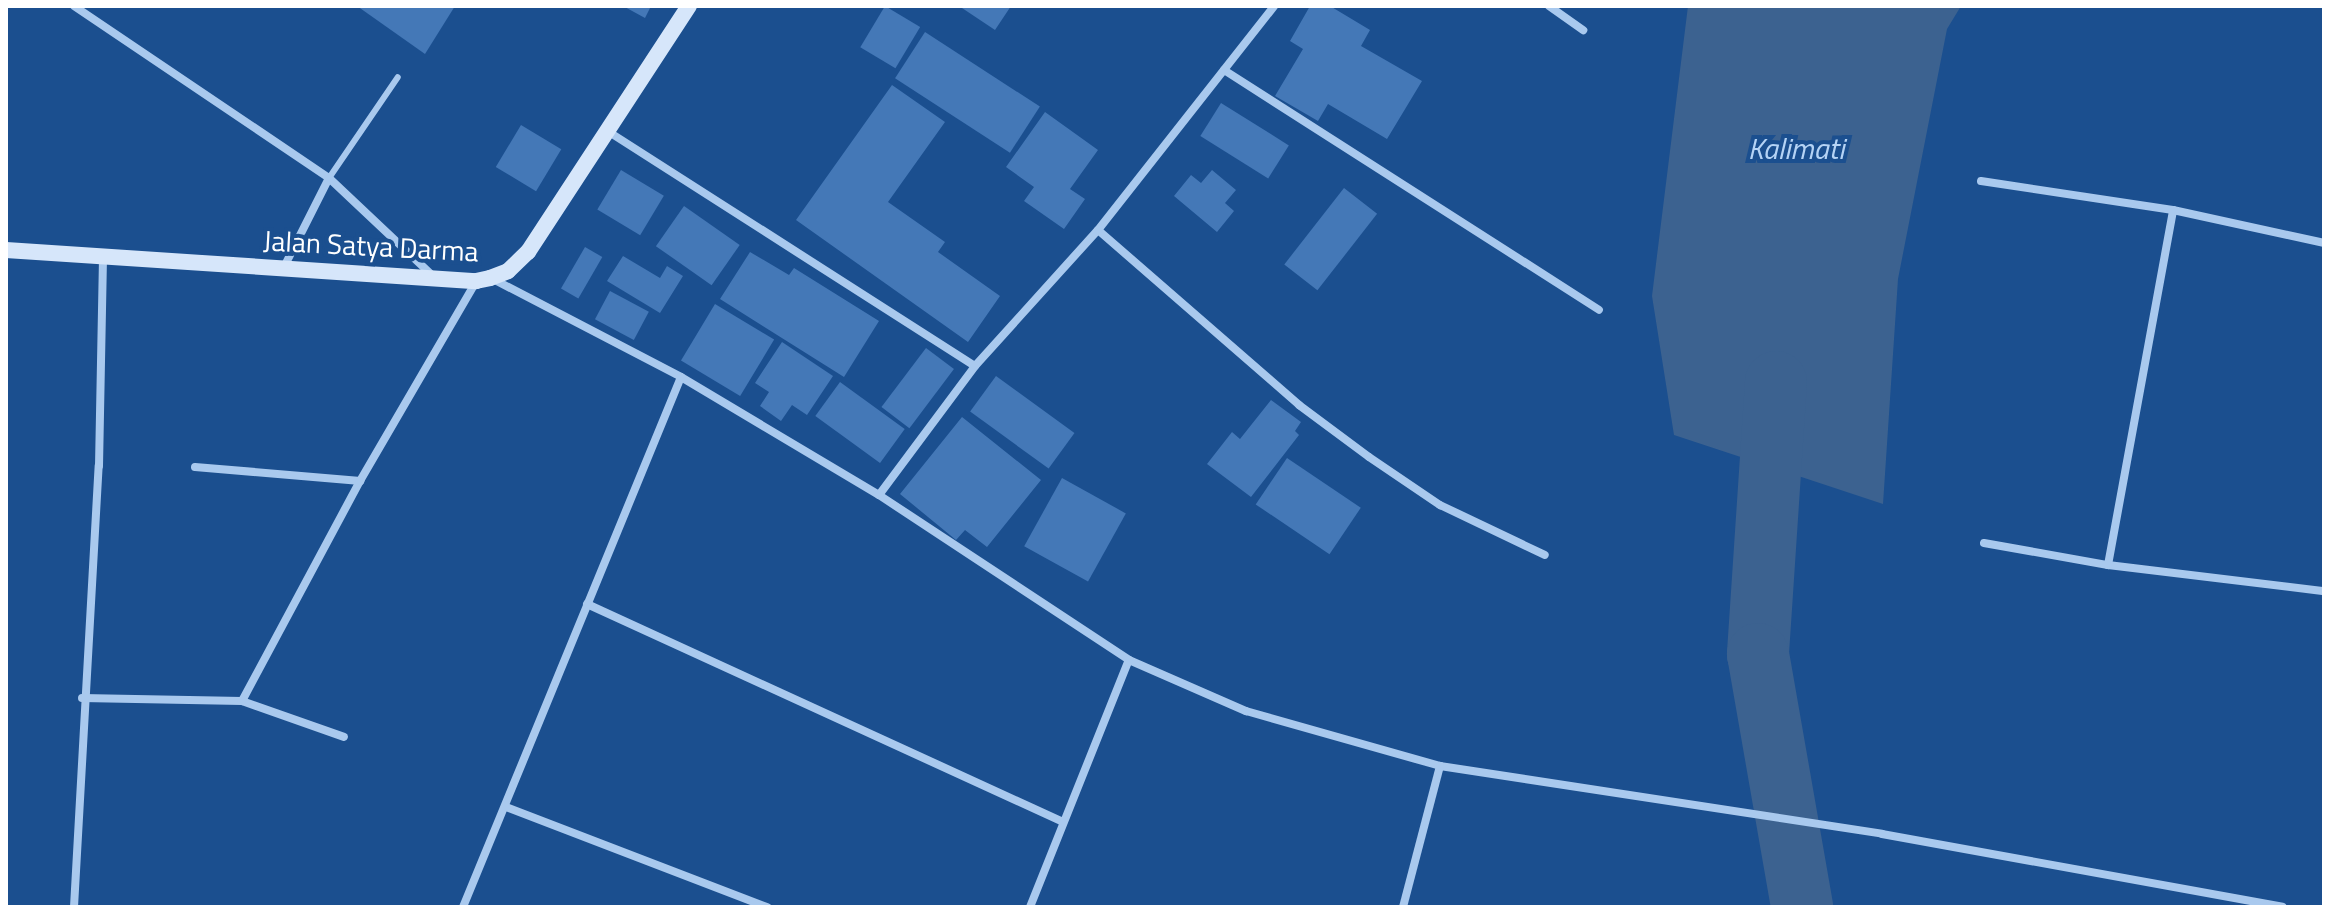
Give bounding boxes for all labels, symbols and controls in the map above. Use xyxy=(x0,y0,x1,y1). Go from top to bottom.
water label: Kalimati xyxy=(1748,130,1844,166)
street label: Jalan Satya Darma xyxy=(263,224,479,268)

